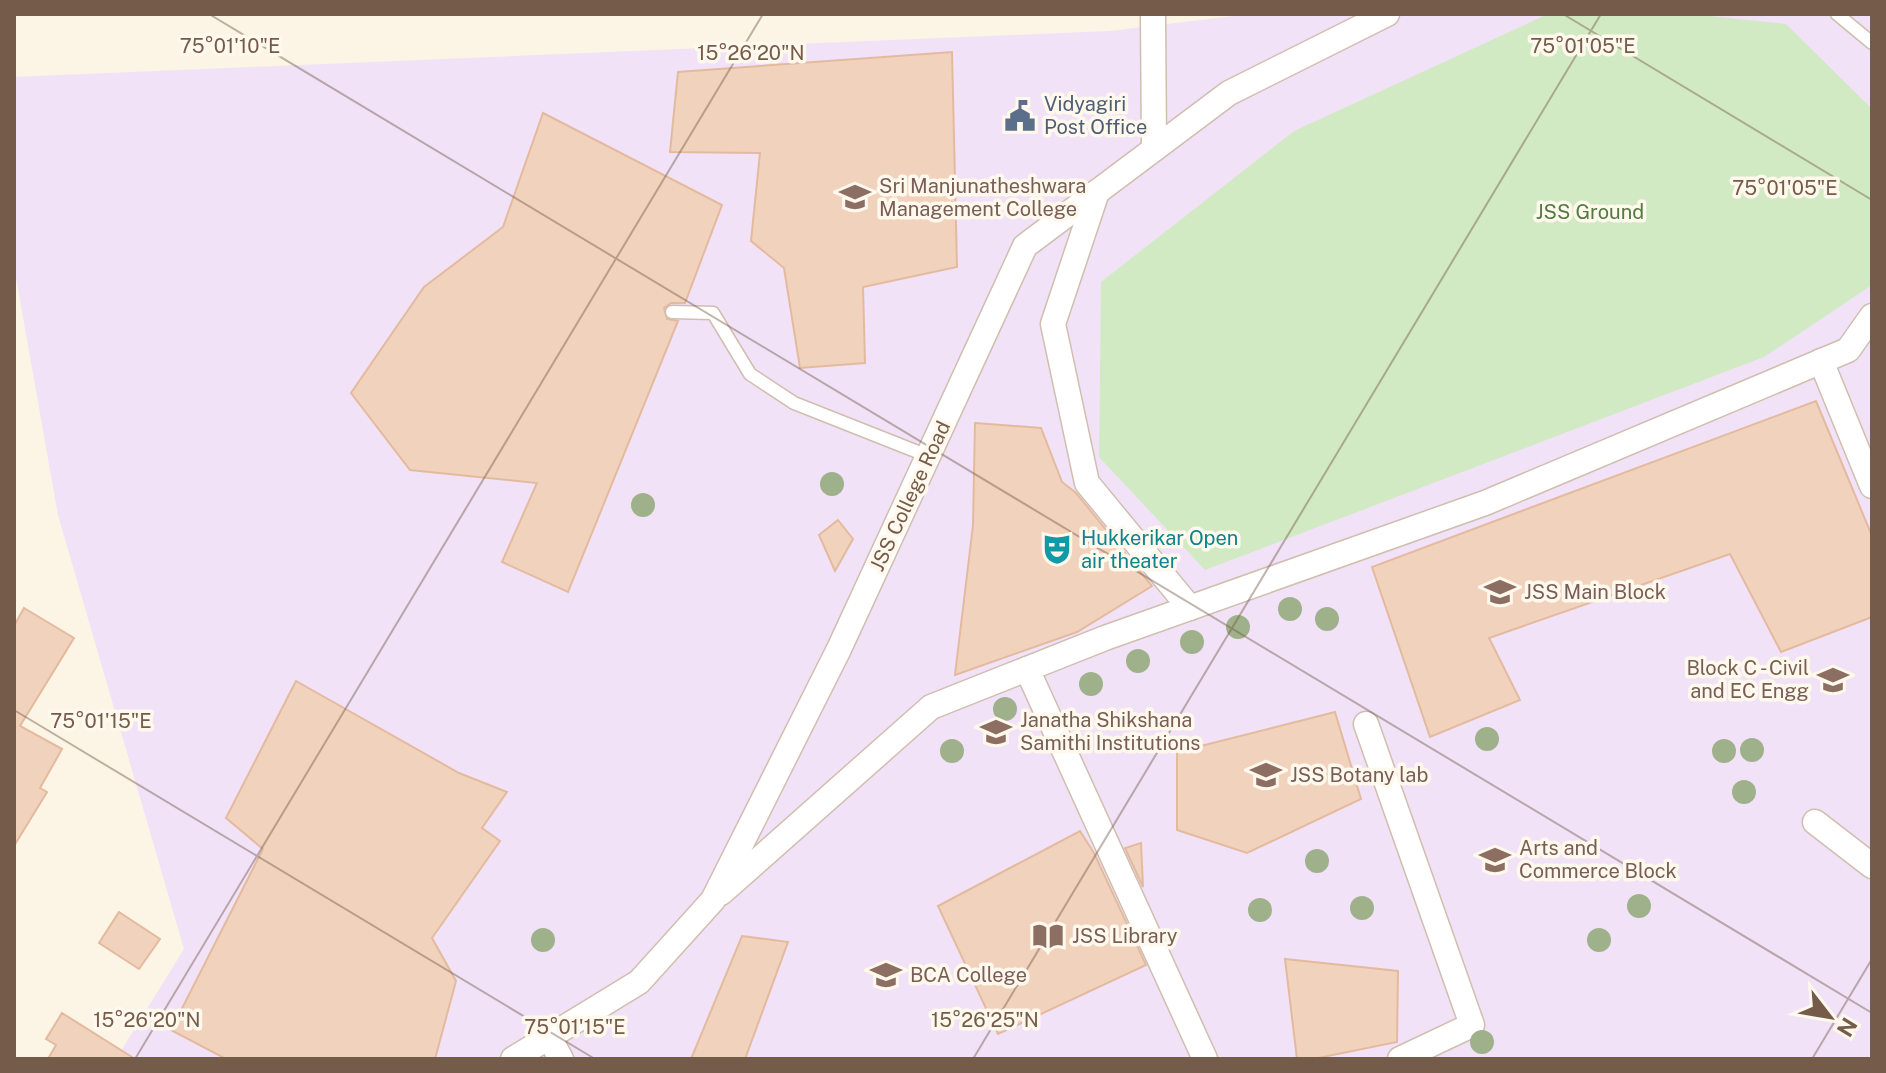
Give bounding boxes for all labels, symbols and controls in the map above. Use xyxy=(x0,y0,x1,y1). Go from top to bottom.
text: 75°01'10"E xyxy=(180,34,280,58)
text: 75°01'05"E xyxy=(1530,34,1636,58)
text: 15°26'20"N xyxy=(697,41,805,65)
place label: Vidyagiri Post Office xyxy=(1044,92,1147,139)
public building icon: Vidyagiri Post Office xyxy=(1003,99,1037,133)
place label: Sri Manjunatheshwara Management College xyxy=(879,174,1086,221)
text: 75°01'05"E xyxy=(1732,176,1838,200)
school or university icon: Sri Manjunatheshwara Management College xyxy=(838,180,872,214)
park label: JSS Ground xyxy=(1536,200,1644,224)
street label: JSS College Road xyxy=(865,417,955,575)
place label: Hukkerikar Open air theater xyxy=(1081,526,1238,573)
theatre icon: Hukkerikar Open air theater xyxy=(1040,532,1074,566)
school or university icon: JSS Main Block xyxy=(1483,575,1517,609)
place label: JSS Main Block xyxy=(1524,580,1666,604)
place label: Block C - Civil and EC Engg xyxy=(1686,656,1809,703)
school or university icon: Block C - Civil and EC Engg xyxy=(1816,663,1850,697)
place label: Janatha Shikshana Samithi Institutions xyxy=(1020,708,1200,755)
text: 75°01'15"E xyxy=(50,709,152,733)
school or university icon: Janatha Shikshana Samithi Institutions xyxy=(979,715,1013,749)
school or university icon: JSS Botany lab xyxy=(1249,758,1283,792)
place label: JSS Botany lab xyxy=(1290,763,1428,787)
place label: Arts and Commerce Block xyxy=(1519,836,1677,883)
school or university icon: Arts and Commerce Block xyxy=(1478,843,1512,877)
library icon: JSS Library xyxy=(1031,919,1065,953)
place label: JSS Library xyxy=(1072,924,1178,948)
school or university icon: BCA College xyxy=(869,958,903,992)
place label: BCA College xyxy=(910,963,1027,987)
north arrow xyxy=(1790,977,1870,1057)
text: 15°26'20"N xyxy=(93,1008,201,1032)
text: 15°26'25"N xyxy=(931,1008,1039,1032)
text: N xyxy=(1832,1013,1863,1041)
text: 75°01'15"E xyxy=(524,1015,626,1039)

